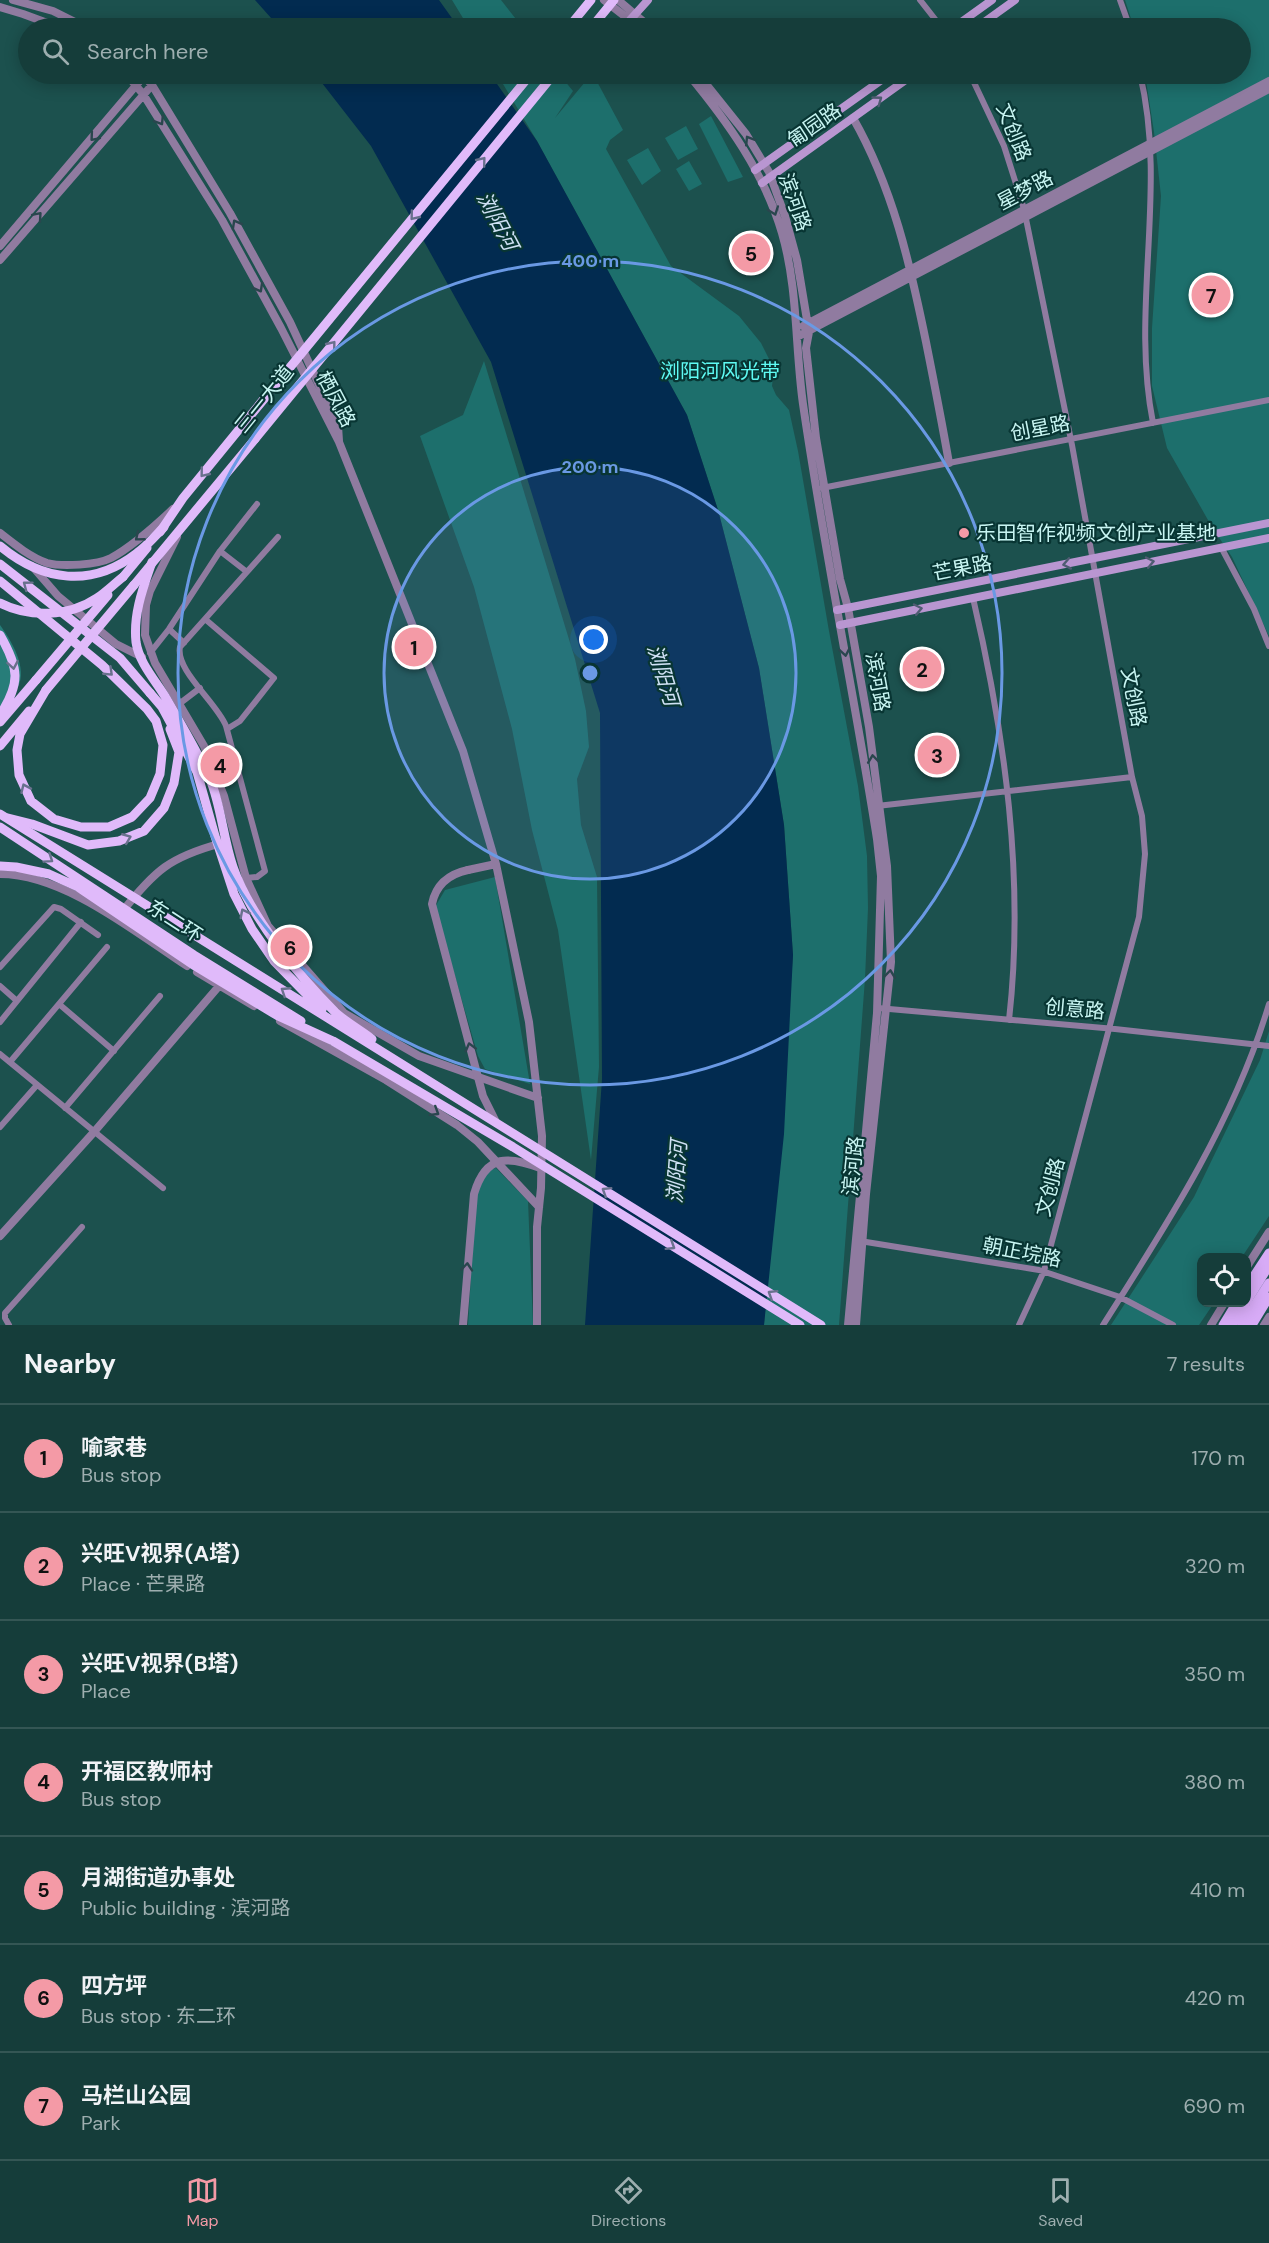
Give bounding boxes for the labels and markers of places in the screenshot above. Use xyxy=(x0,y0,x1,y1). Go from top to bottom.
pin: 5 xyxy=(732,230,771,276)
pin: 7 xyxy=(1192,272,1230,318)
place label: 乐田智作视频文创产业基地 xyxy=(976,520,1216,546)
marker: 乐田智作视频文创产业基地 xyxy=(957,526,971,540)
pin: 1 xyxy=(394,624,434,670)
pin: 2 xyxy=(902,646,942,692)
centre of rings xyxy=(580,663,600,683)
pin: 3 xyxy=(918,732,956,777)
pin: 4 xyxy=(200,742,240,788)
pin: 6 xyxy=(270,924,310,970)

